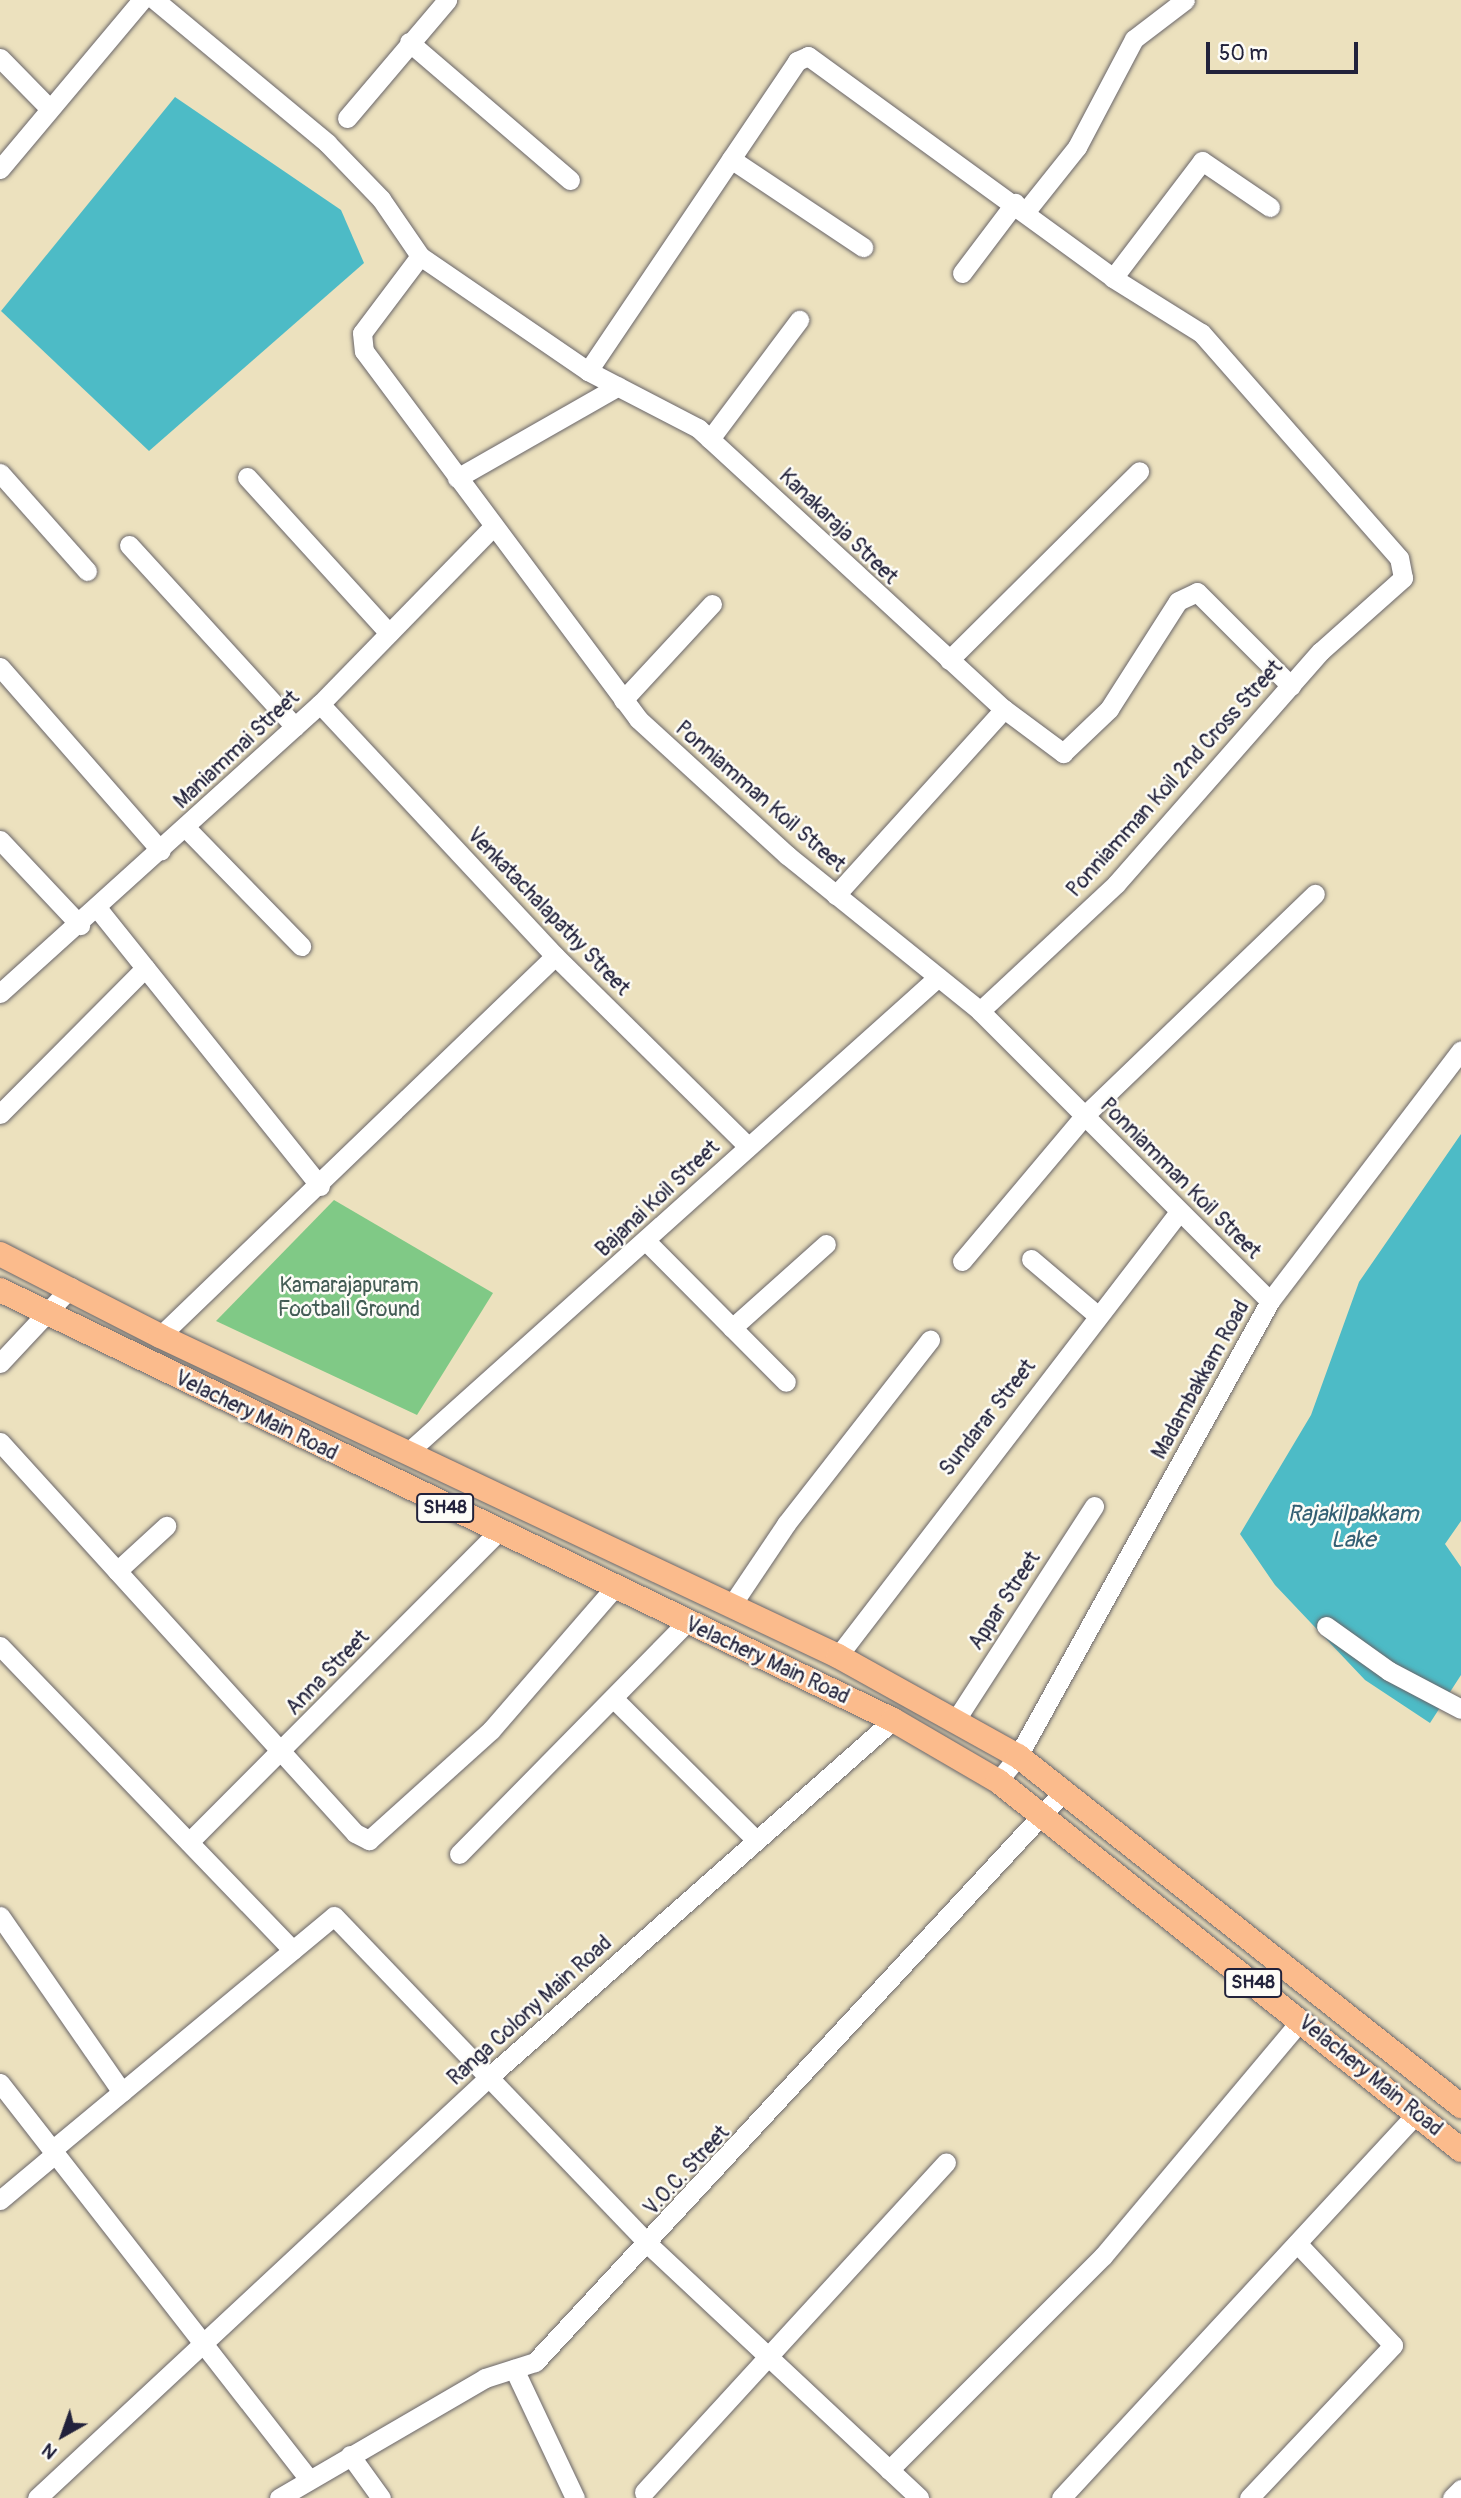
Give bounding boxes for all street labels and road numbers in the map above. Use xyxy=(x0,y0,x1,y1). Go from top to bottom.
street label: Kanakaraja Street xyxy=(773,464,903,590)
street label: Ponniamman Koil 2nd Cross Street xyxy=(1062,655,1288,903)
street label: Maniammai Street xyxy=(169,686,305,814)
street label: Ponniamman Koil Street xyxy=(670,716,850,878)
street label: Venkatachalapathy Street xyxy=(461,823,635,1001)
street label: Ponniamman Koil Street xyxy=(1094,1093,1266,1265)
street label: Bajanai Koil Street xyxy=(591,1135,725,1263)
street label: Madambakkam Road xyxy=(1147,1296,1255,1464)
street label: Sundarar Street xyxy=(935,1355,1041,1481)
street label: Velachery Main Road xyxy=(171,1366,341,1466)
road number: SH48 xyxy=(415,1492,475,1524)
street label: Appar Street xyxy=(964,1547,1046,1655)
street label: Velachery Main Road xyxy=(681,1612,853,1710)
street label: Anna Street xyxy=(281,1625,375,1721)
street label: Ranga Colony Main Road xyxy=(443,1931,617,2091)
road number: SH48 xyxy=(1223,1968,1283,1998)
street label: Velachery Main Road xyxy=(1293,2010,1447,2142)
street label: V.O.C. Street xyxy=(639,2121,735,2221)

